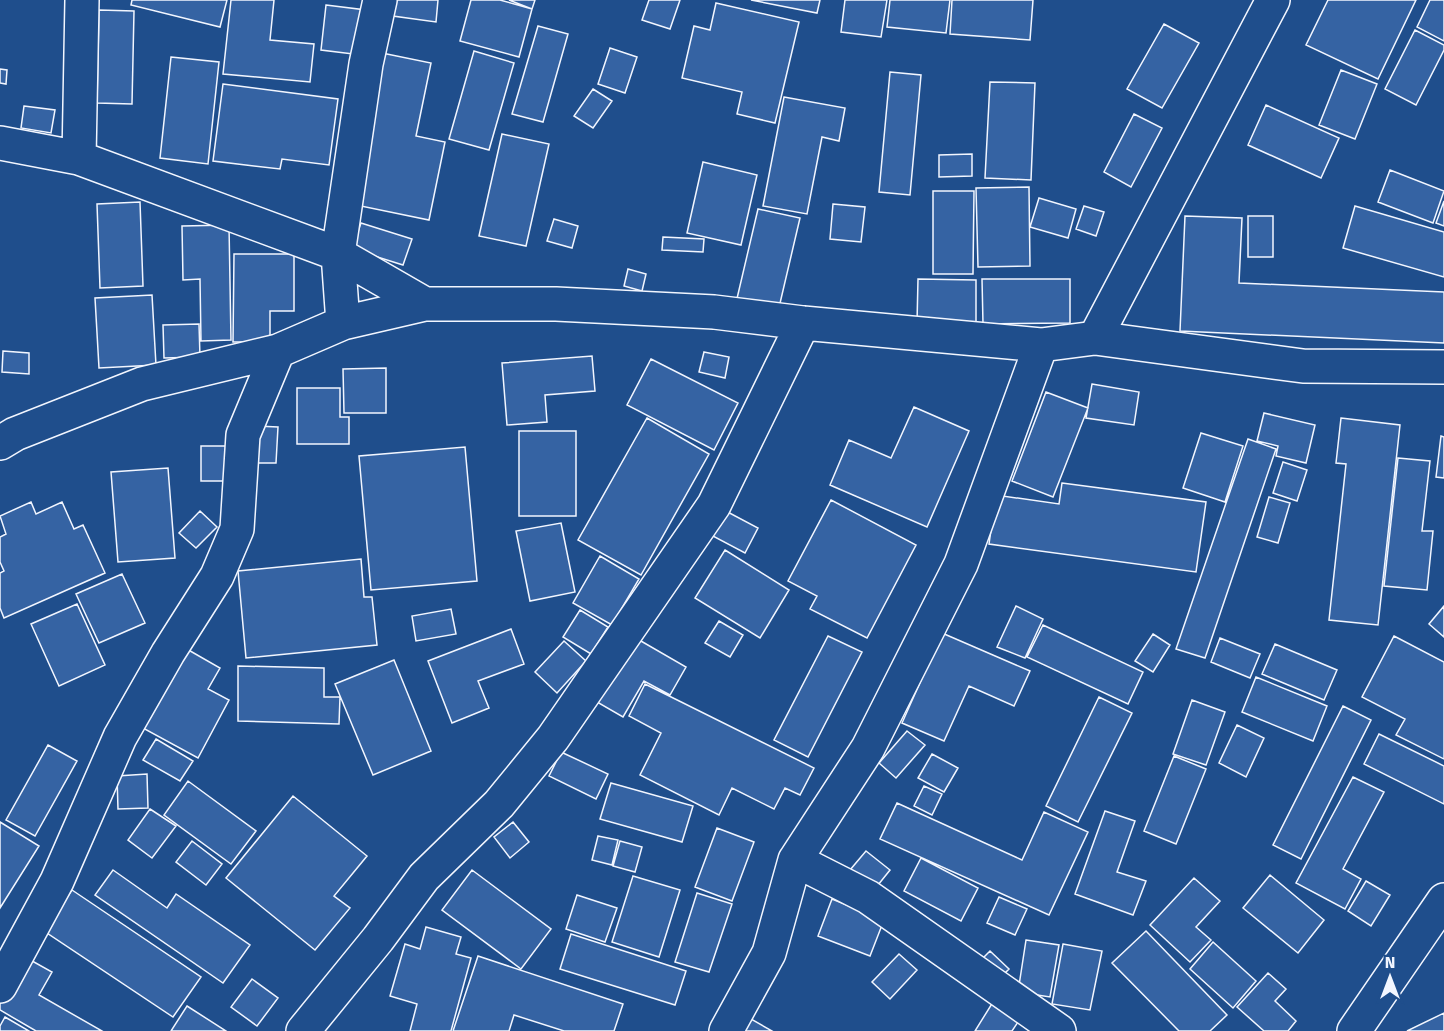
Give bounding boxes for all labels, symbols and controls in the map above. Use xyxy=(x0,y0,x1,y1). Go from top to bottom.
north arrow xyxy=(1360,947,1420,1007)
text: N xyxy=(1385,953,1395,972)

